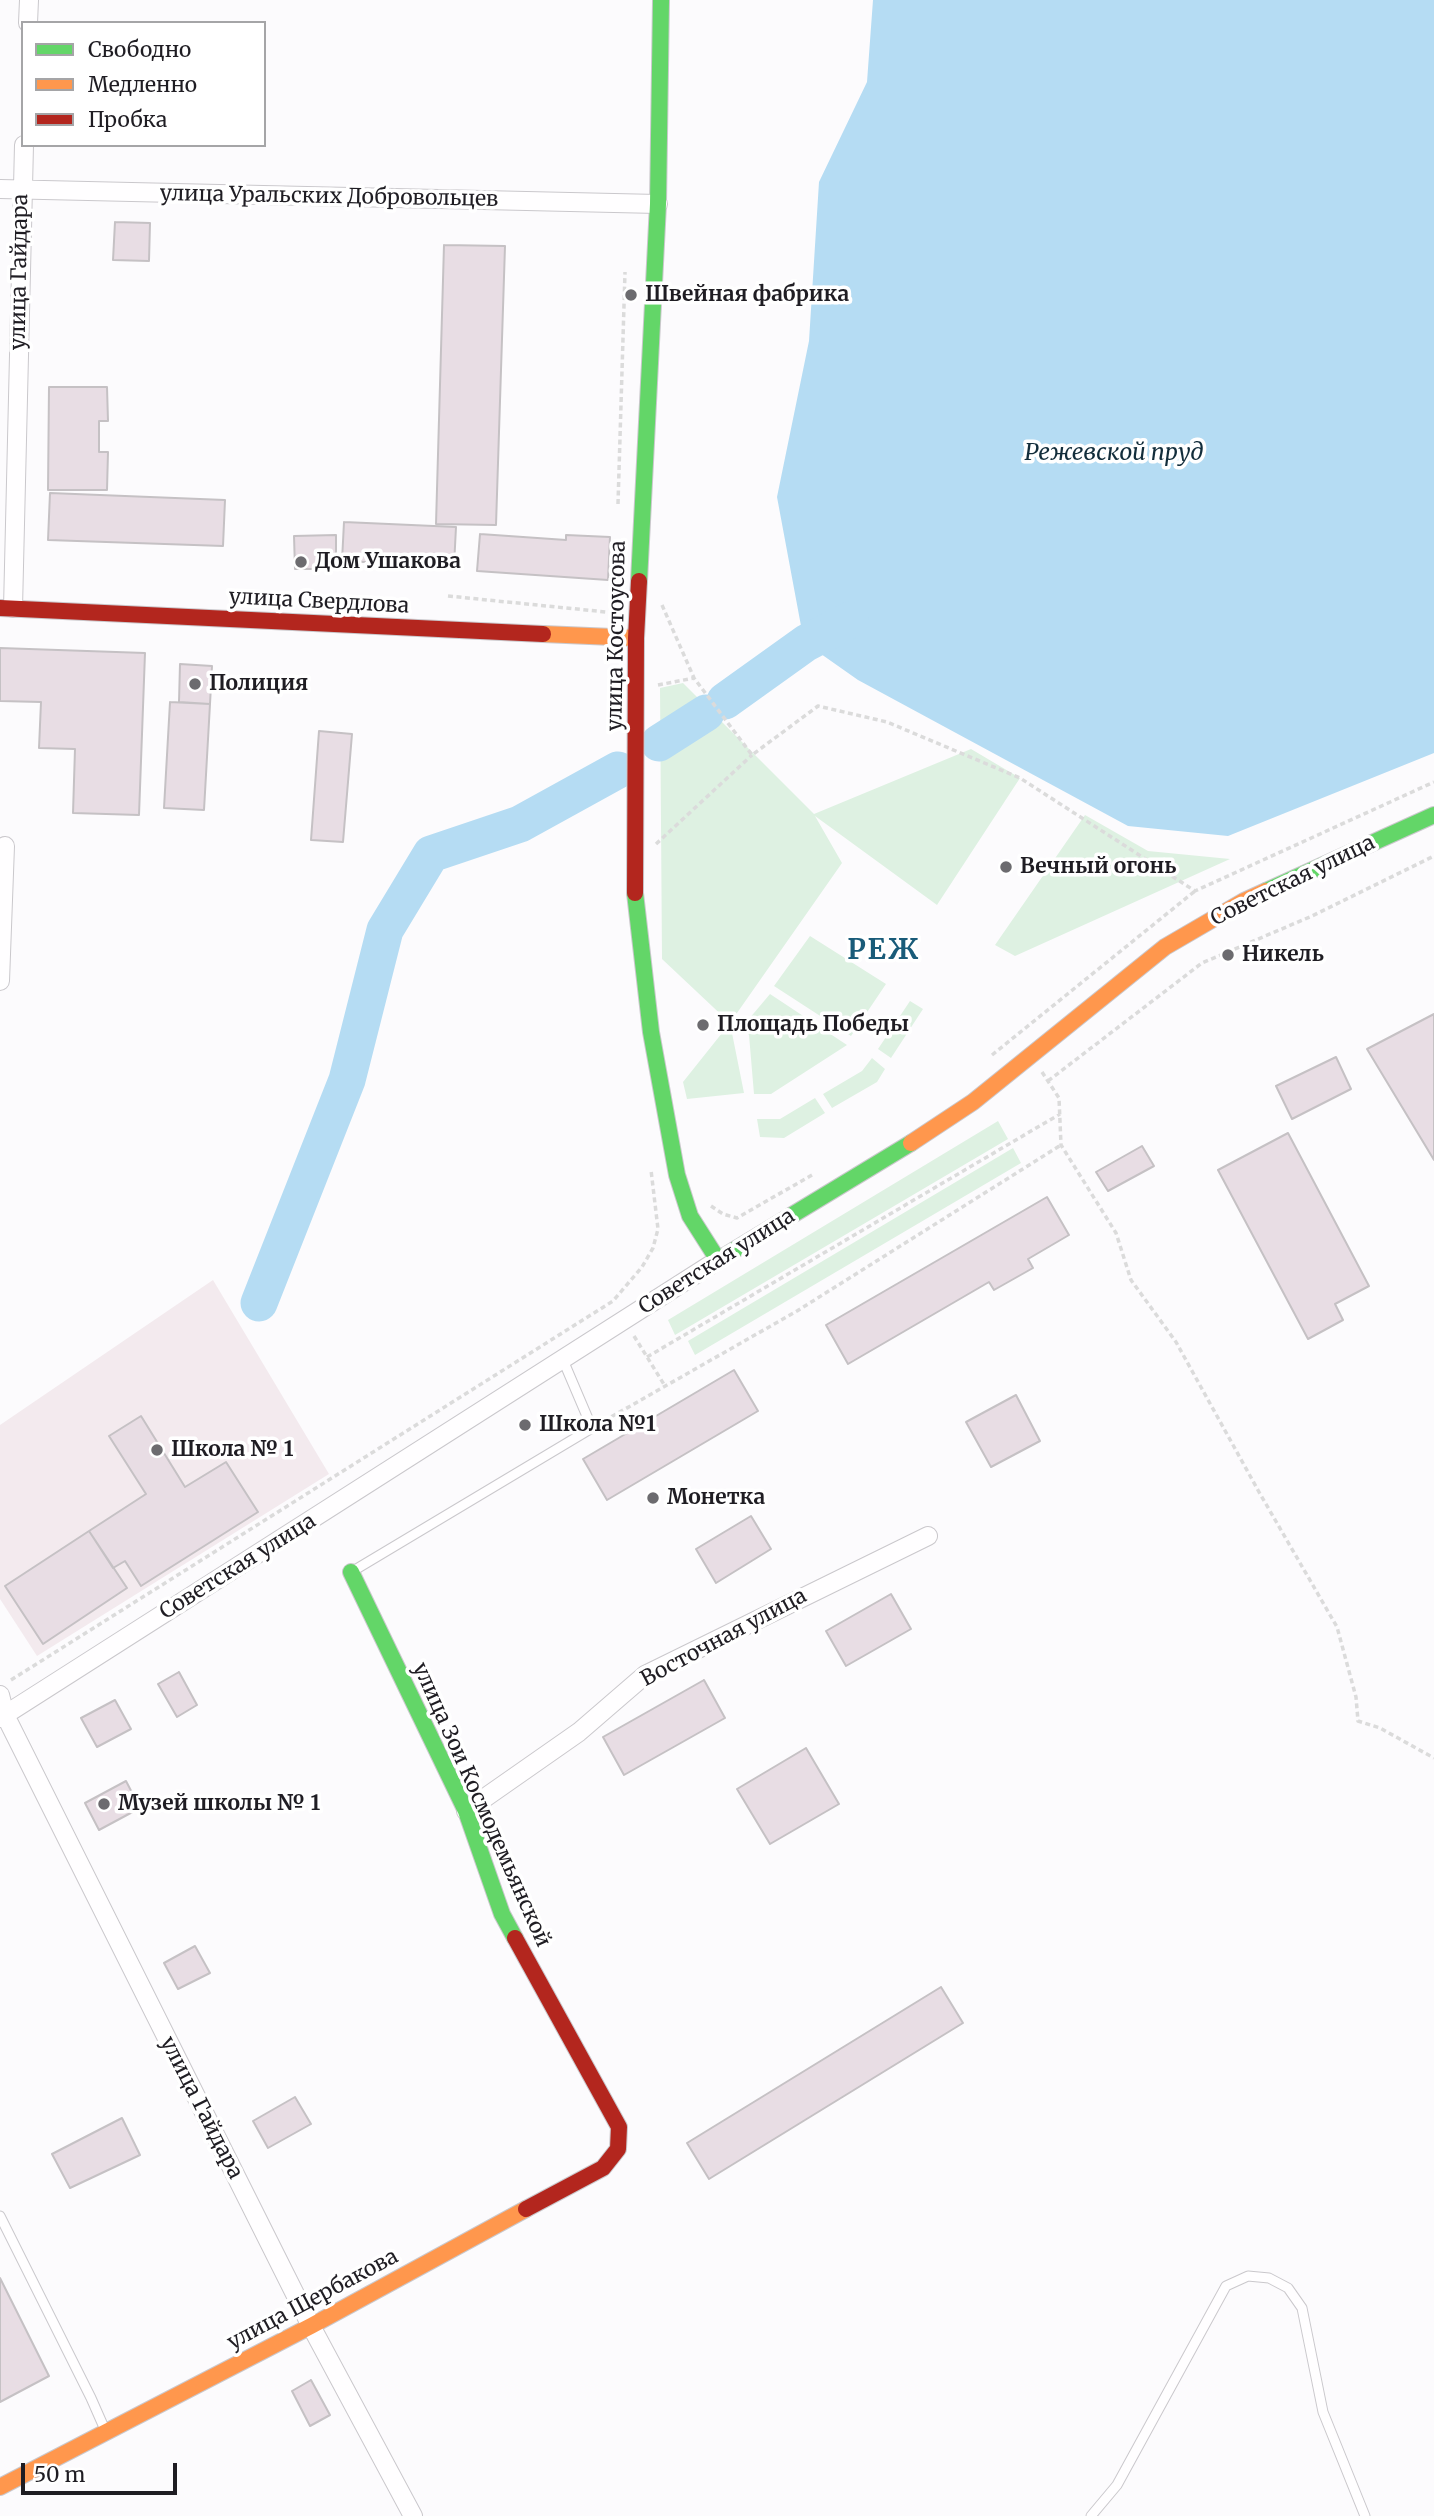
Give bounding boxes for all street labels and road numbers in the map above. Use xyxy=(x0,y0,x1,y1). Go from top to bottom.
street label: улица Уральских Добровольцев xyxy=(160,181,498,213)
street label: улица Гайдара xyxy=(6,194,34,350)
street label: улица Костоусова xyxy=(603,541,631,731)
street label: улица Свердлова xyxy=(228,585,410,619)
street label: Советская улица xyxy=(1207,830,1379,932)
street label: Советская улица xyxy=(634,1204,800,1320)
street label: Советская улица xyxy=(155,1509,321,1625)
street label: Восточная улица xyxy=(637,1584,811,1692)
street label: улица Зои Космодемьянской xyxy=(407,1659,555,1951)
street label: улица Гайдара xyxy=(154,2033,248,2183)
street label: улица Щербакова xyxy=(223,2244,403,2356)

